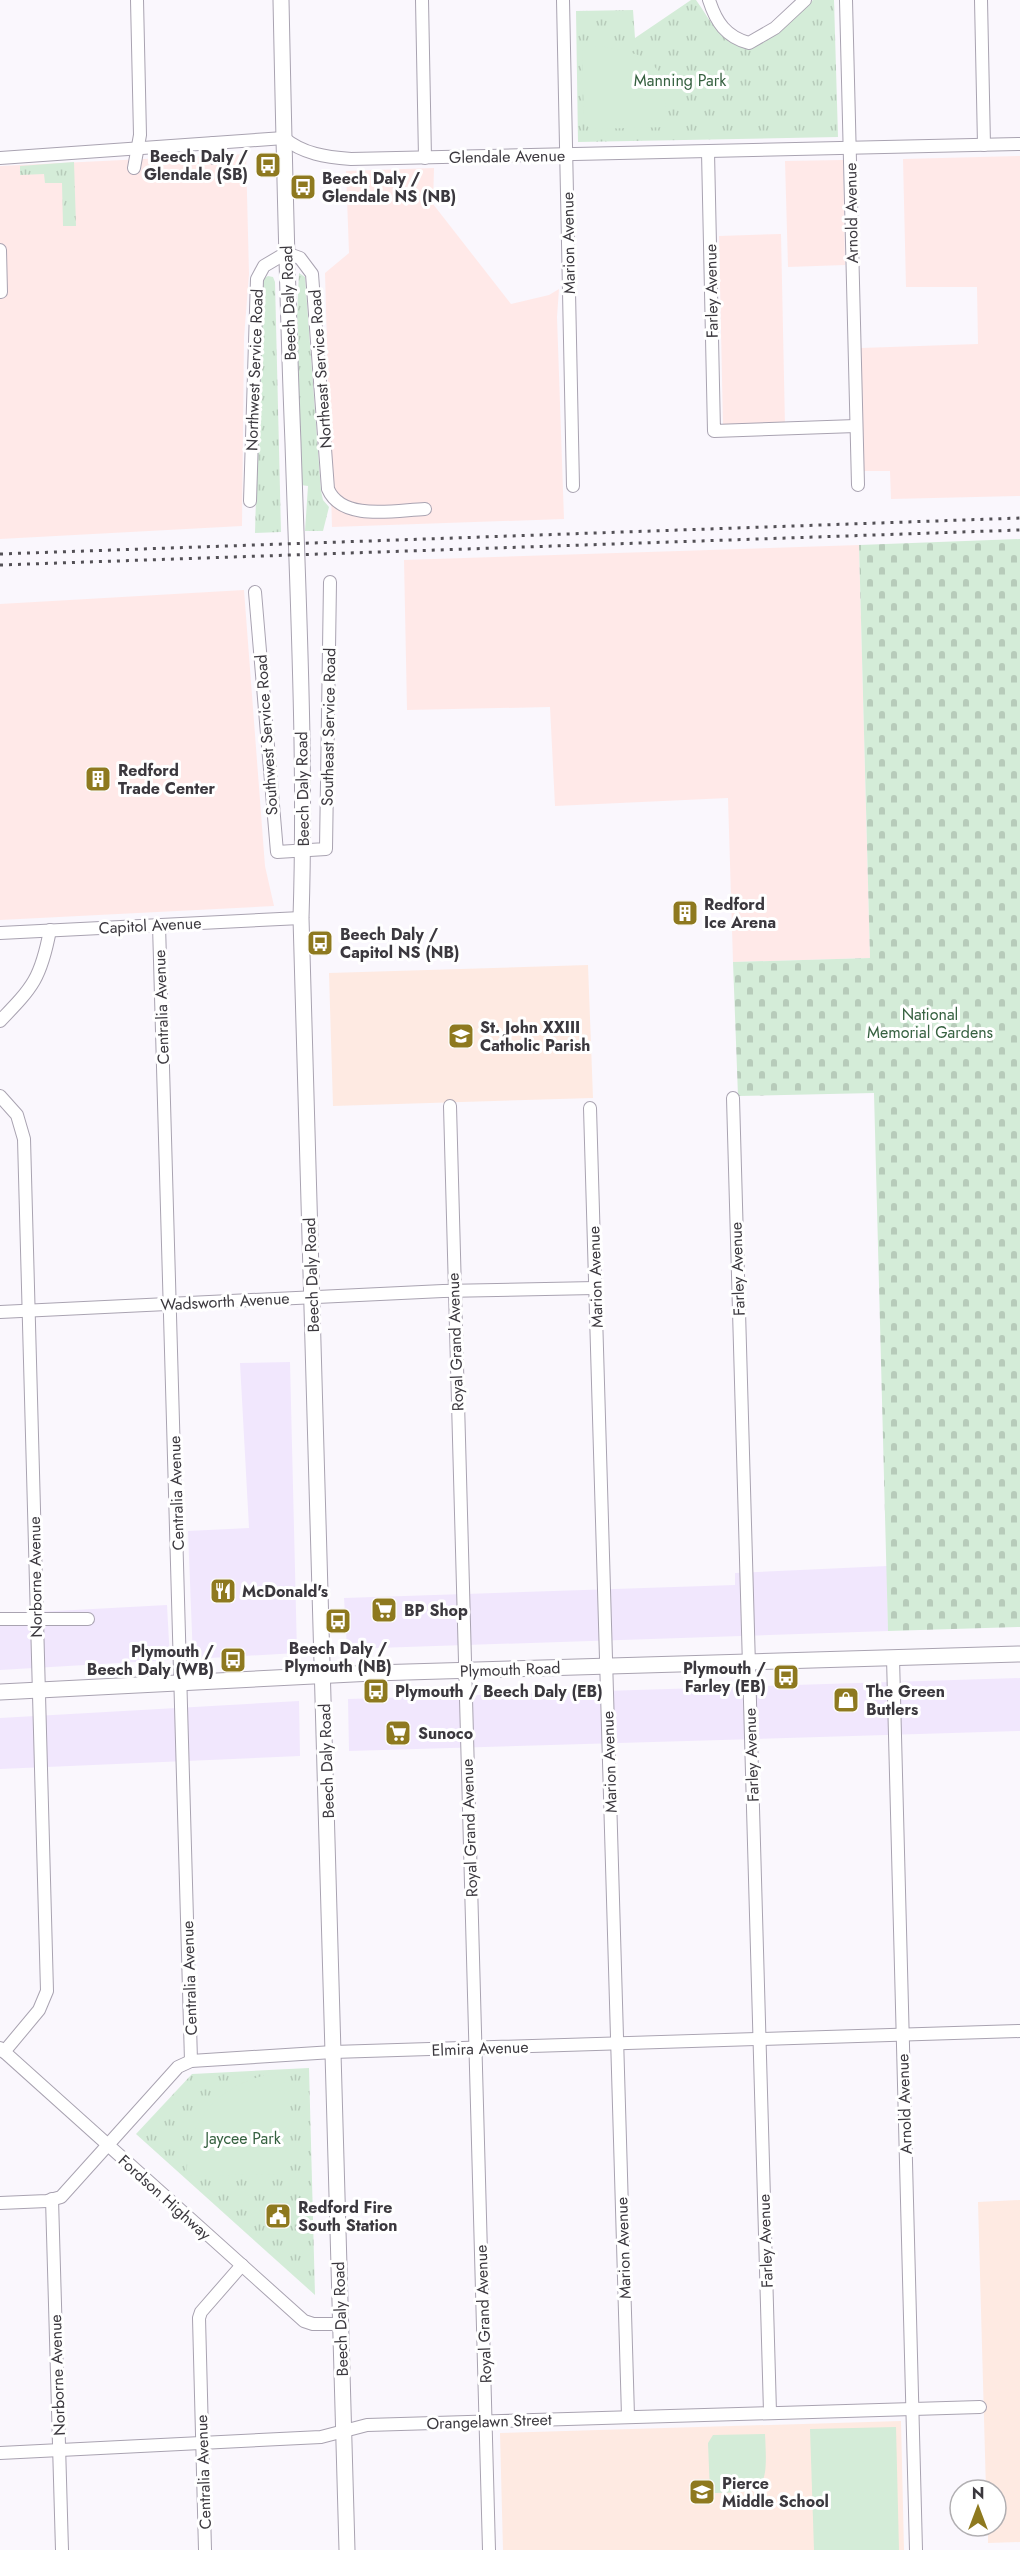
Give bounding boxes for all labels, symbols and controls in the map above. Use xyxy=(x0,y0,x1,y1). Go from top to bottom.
park label: Manning Park xyxy=(634,69,727,92)
street label: Glendale Avenue xyxy=(449,144,565,169)
place label: Beech Daly / Glendale (SB) xyxy=(144,145,248,186)
bus stop icon: Beech Daly / Glendale (SB) xyxy=(253,150,283,180)
street label: Arnold Avenue xyxy=(839,162,864,263)
place label: Beech Daly / Glendale NS (NB) xyxy=(322,167,456,208)
bus stop icon: Beech Daly / Glendale NS (NB) xyxy=(288,172,318,202)
street label: Marion Avenue xyxy=(556,192,581,294)
street label: Farley Avenue xyxy=(699,244,724,338)
street label: Beech Daly Road xyxy=(275,245,302,361)
street label: Northwest Service Road xyxy=(240,289,269,451)
street label: Northeast Service Road xyxy=(303,289,338,449)
street label: Southeast Service Road xyxy=(316,648,341,806)
street label: Southwest Service Road xyxy=(249,654,284,816)
street label: Beech Daly Road xyxy=(290,731,315,847)
place label: Redford Trade Center xyxy=(118,759,216,800)
building icon: Redford Trade Center xyxy=(83,764,113,794)
place label: Redford Ice Arena xyxy=(704,893,776,934)
building icon: Redford Ice Arena xyxy=(670,898,700,928)
street label: Capitol Avenue xyxy=(98,911,202,940)
place label: Beech Daly / Capitol NS (NB) xyxy=(340,923,460,964)
bus stop icon: Beech Daly / Capitol NS (NB) xyxy=(305,928,335,958)
street label: Centralia Avenue xyxy=(148,949,175,1065)
park label: National Memorial Gardens xyxy=(867,1003,993,1044)
place label: St. John XXIII Catholic Parish xyxy=(480,1016,590,1057)
school or university icon: St. John XXIII Catholic Parish xyxy=(446,1021,476,1051)
street label: Beech Daly Road xyxy=(298,1217,325,1333)
street label: Farley Avenue xyxy=(724,1222,751,1316)
street label: Marion Avenue xyxy=(582,1226,609,1328)
street label: Royal Grand Avenue xyxy=(442,1272,469,1412)
street label: Wadsworth Avenue xyxy=(160,1287,290,1316)
street label: Centralia Avenue xyxy=(163,1435,190,1551)
street label: Norborne Avenue xyxy=(23,1516,48,1638)
restaurant icon: McDonald's xyxy=(208,1576,238,1606)
place label: McDonald's xyxy=(242,1580,328,1603)
supermarket icon: BP Shop xyxy=(369,1595,399,1625)
place label: BP Shop xyxy=(404,1599,468,1622)
bus stop icon: Beech Daly / Plymouth (NB) xyxy=(323,1606,353,1636)
place label: Beech Daly / Plymouth (NB) xyxy=(284,1637,392,1678)
place label: Plymouth / Beech Daly (WB) xyxy=(87,1640,214,1681)
bus stop icon: Plymouth / Beech Daly (WB) xyxy=(218,1645,248,1675)
street label: Plymouth Road xyxy=(459,1656,561,1683)
place label: Plymouth / Farley (EB) xyxy=(683,1657,766,1698)
bus stop icon: Plymouth / Farley (EB) xyxy=(771,1662,801,1692)
bus stop icon: Plymouth / Beech Daly (EB) xyxy=(361,1676,391,1706)
place label: Plymouth / Beech Daly (EB) xyxy=(395,1680,603,1703)
place label: The Green Butlers xyxy=(866,1680,945,1721)
shop icon: The Green Butlers xyxy=(831,1685,861,1715)
street label: Beech Daly Road xyxy=(313,1703,340,1819)
street label: Farley Avenue xyxy=(738,1708,765,1802)
street label: Marion Avenue xyxy=(596,1711,623,1813)
supermarket icon: Sunoco xyxy=(383,1718,413,1748)
place label: Sunoco xyxy=(418,1722,473,1745)
street label: Royal Grand Avenue xyxy=(456,1758,483,1898)
street label: Centralia Avenue xyxy=(176,1920,203,2036)
street label: Elmira Avenue xyxy=(431,2035,529,2062)
street label: Arnold Avenue xyxy=(891,2053,918,2155)
park label: Jaycee Park xyxy=(203,2127,282,2150)
street label: Fordson Highway xyxy=(113,2149,217,2246)
street label: Farley Avenue xyxy=(752,2194,779,2288)
place label: Redford Fire South Station xyxy=(298,2196,398,2237)
street label: Marion Avenue xyxy=(610,2197,637,2299)
public building icon: Redford Fire South Station xyxy=(263,2201,293,2231)
street label: Royal Grand Avenue xyxy=(470,2244,497,2384)
street label: Beech Daly Road xyxy=(327,2261,354,2377)
street label: Norborne Avenue xyxy=(44,2314,71,2436)
street label: Orangelawn Street xyxy=(426,2408,552,2435)
street label: Centralia Avenue xyxy=(190,2414,217,2530)
place label: Pierce Middle School xyxy=(722,2472,829,2513)
school or university icon: Pierce Middle School xyxy=(687,2477,717,2507)
north arrow xyxy=(948,2478,1008,2538)
text: N xyxy=(972,2482,984,2505)

